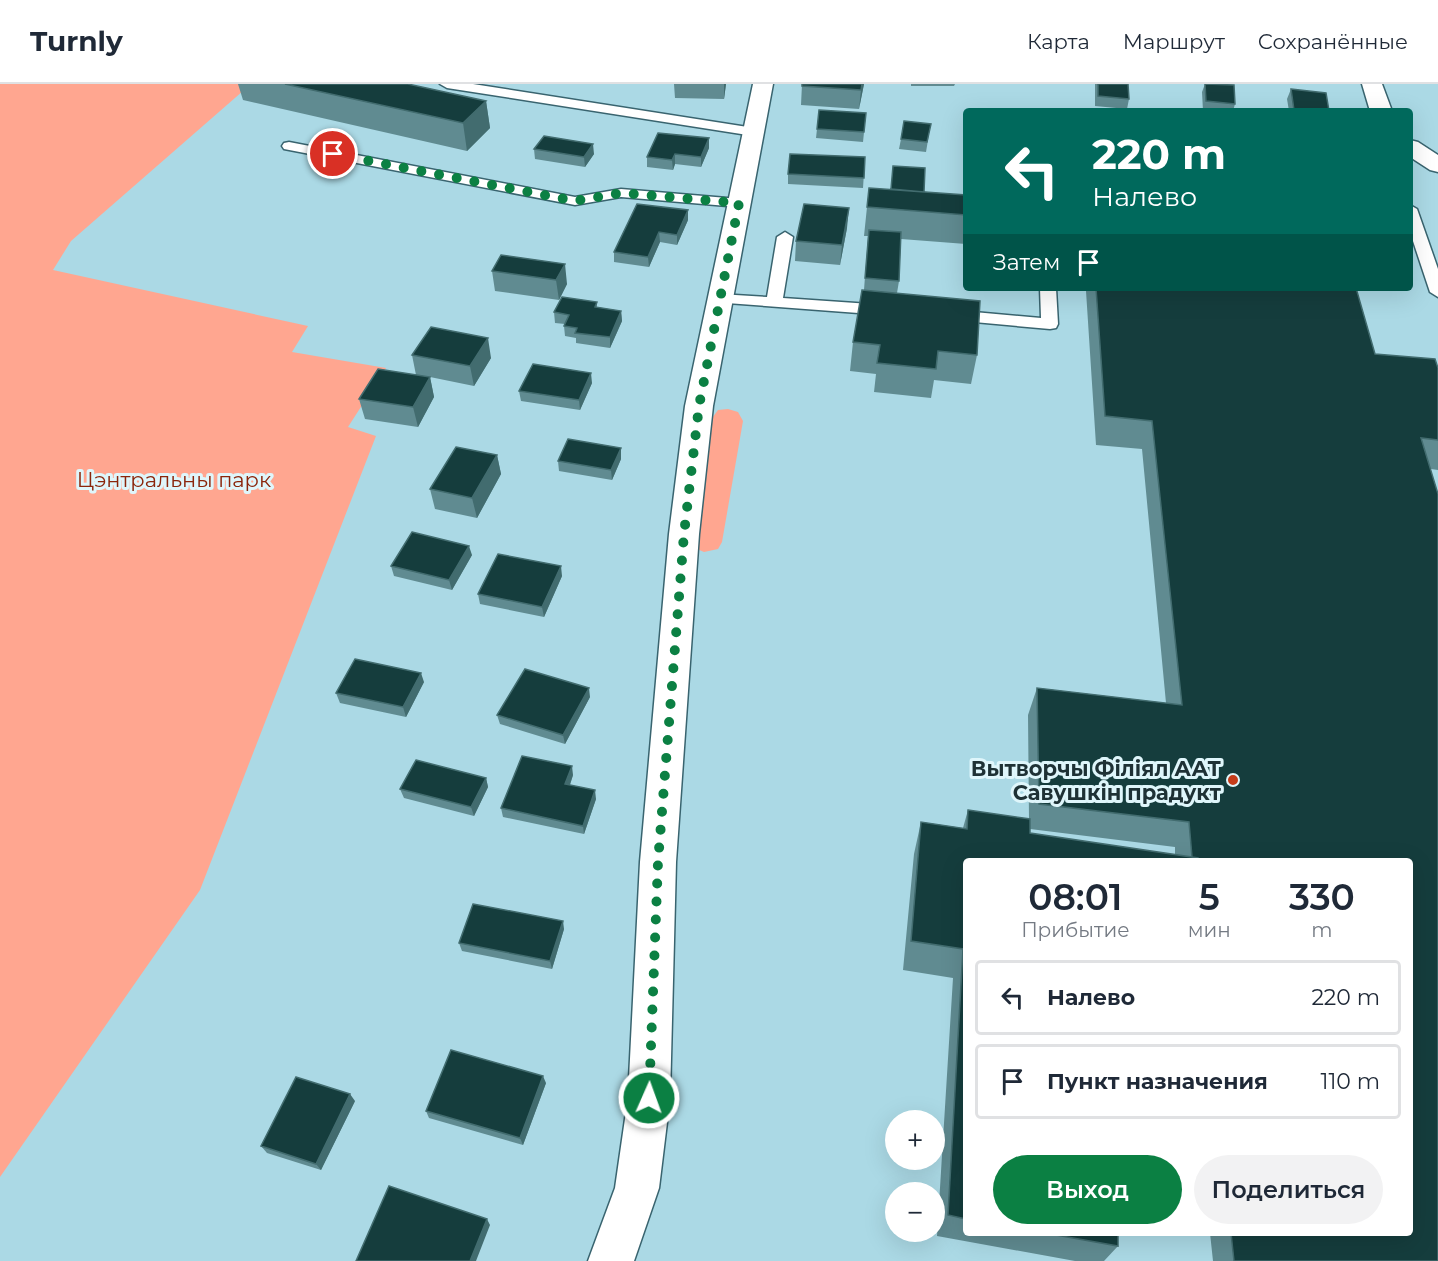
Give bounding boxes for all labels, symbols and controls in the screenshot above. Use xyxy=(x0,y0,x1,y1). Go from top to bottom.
text: Turnly xyxy=(30,24,123,58)
text: Карта xyxy=(1027,29,1090,54)
text: Маршрут xyxy=(1123,29,1225,54)
text: Сохранённые xyxy=(1258,29,1408,54)
pin xyxy=(307,128,358,179)
text: 220 m xyxy=(1092,128,1226,180)
icon: left xyxy=(993,132,1071,210)
icon: arrive xyxy=(316,137,349,170)
text: Налево xyxy=(1092,180,1197,213)
icon: arrive xyxy=(1072,246,1105,279)
text: Затем xyxy=(993,249,1060,276)
park label: Цэнтральны парк xyxy=(77,467,271,492)
place label: Вытворчы Філіял ААТ Савушкін прадукт xyxy=(971,756,1222,805)
marker: Вытворчы Філіял ААТ Савушкін прадукт xyxy=(1226,773,1240,787)
text: 08:01 xyxy=(1028,875,1123,919)
text: 5 xyxy=(1199,875,1220,919)
text: 330 xyxy=(1289,875,1355,919)
text: Прибытие xyxy=(1021,918,1130,942)
text: мин xyxy=(1188,918,1231,942)
text: m xyxy=(1311,918,1332,942)
icon: left xyxy=(996,981,1029,1014)
text: Налево xyxy=(1047,984,1135,1011)
text: 220 m xyxy=(1311,984,1380,1011)
icon: arrive xyxy=(996,1065,1029,1098)
position arrow xyxy=(617,1066,681,1130)
text: Пункт назначения xyxy=(1047,1068,1268,1095)
text: 110 m xyxy=(1320,1068,1380,1095)
map controls xyxy=(885,1110,945,1242)
button: + xyxy=(885,1110,945,1170)
button: Выход xyxy=(993,1155,1182,1224)
button: Поделиться xyxy=(1194,1155,1383,1224)
button: − xyxy=(885,1182,945,1242)

